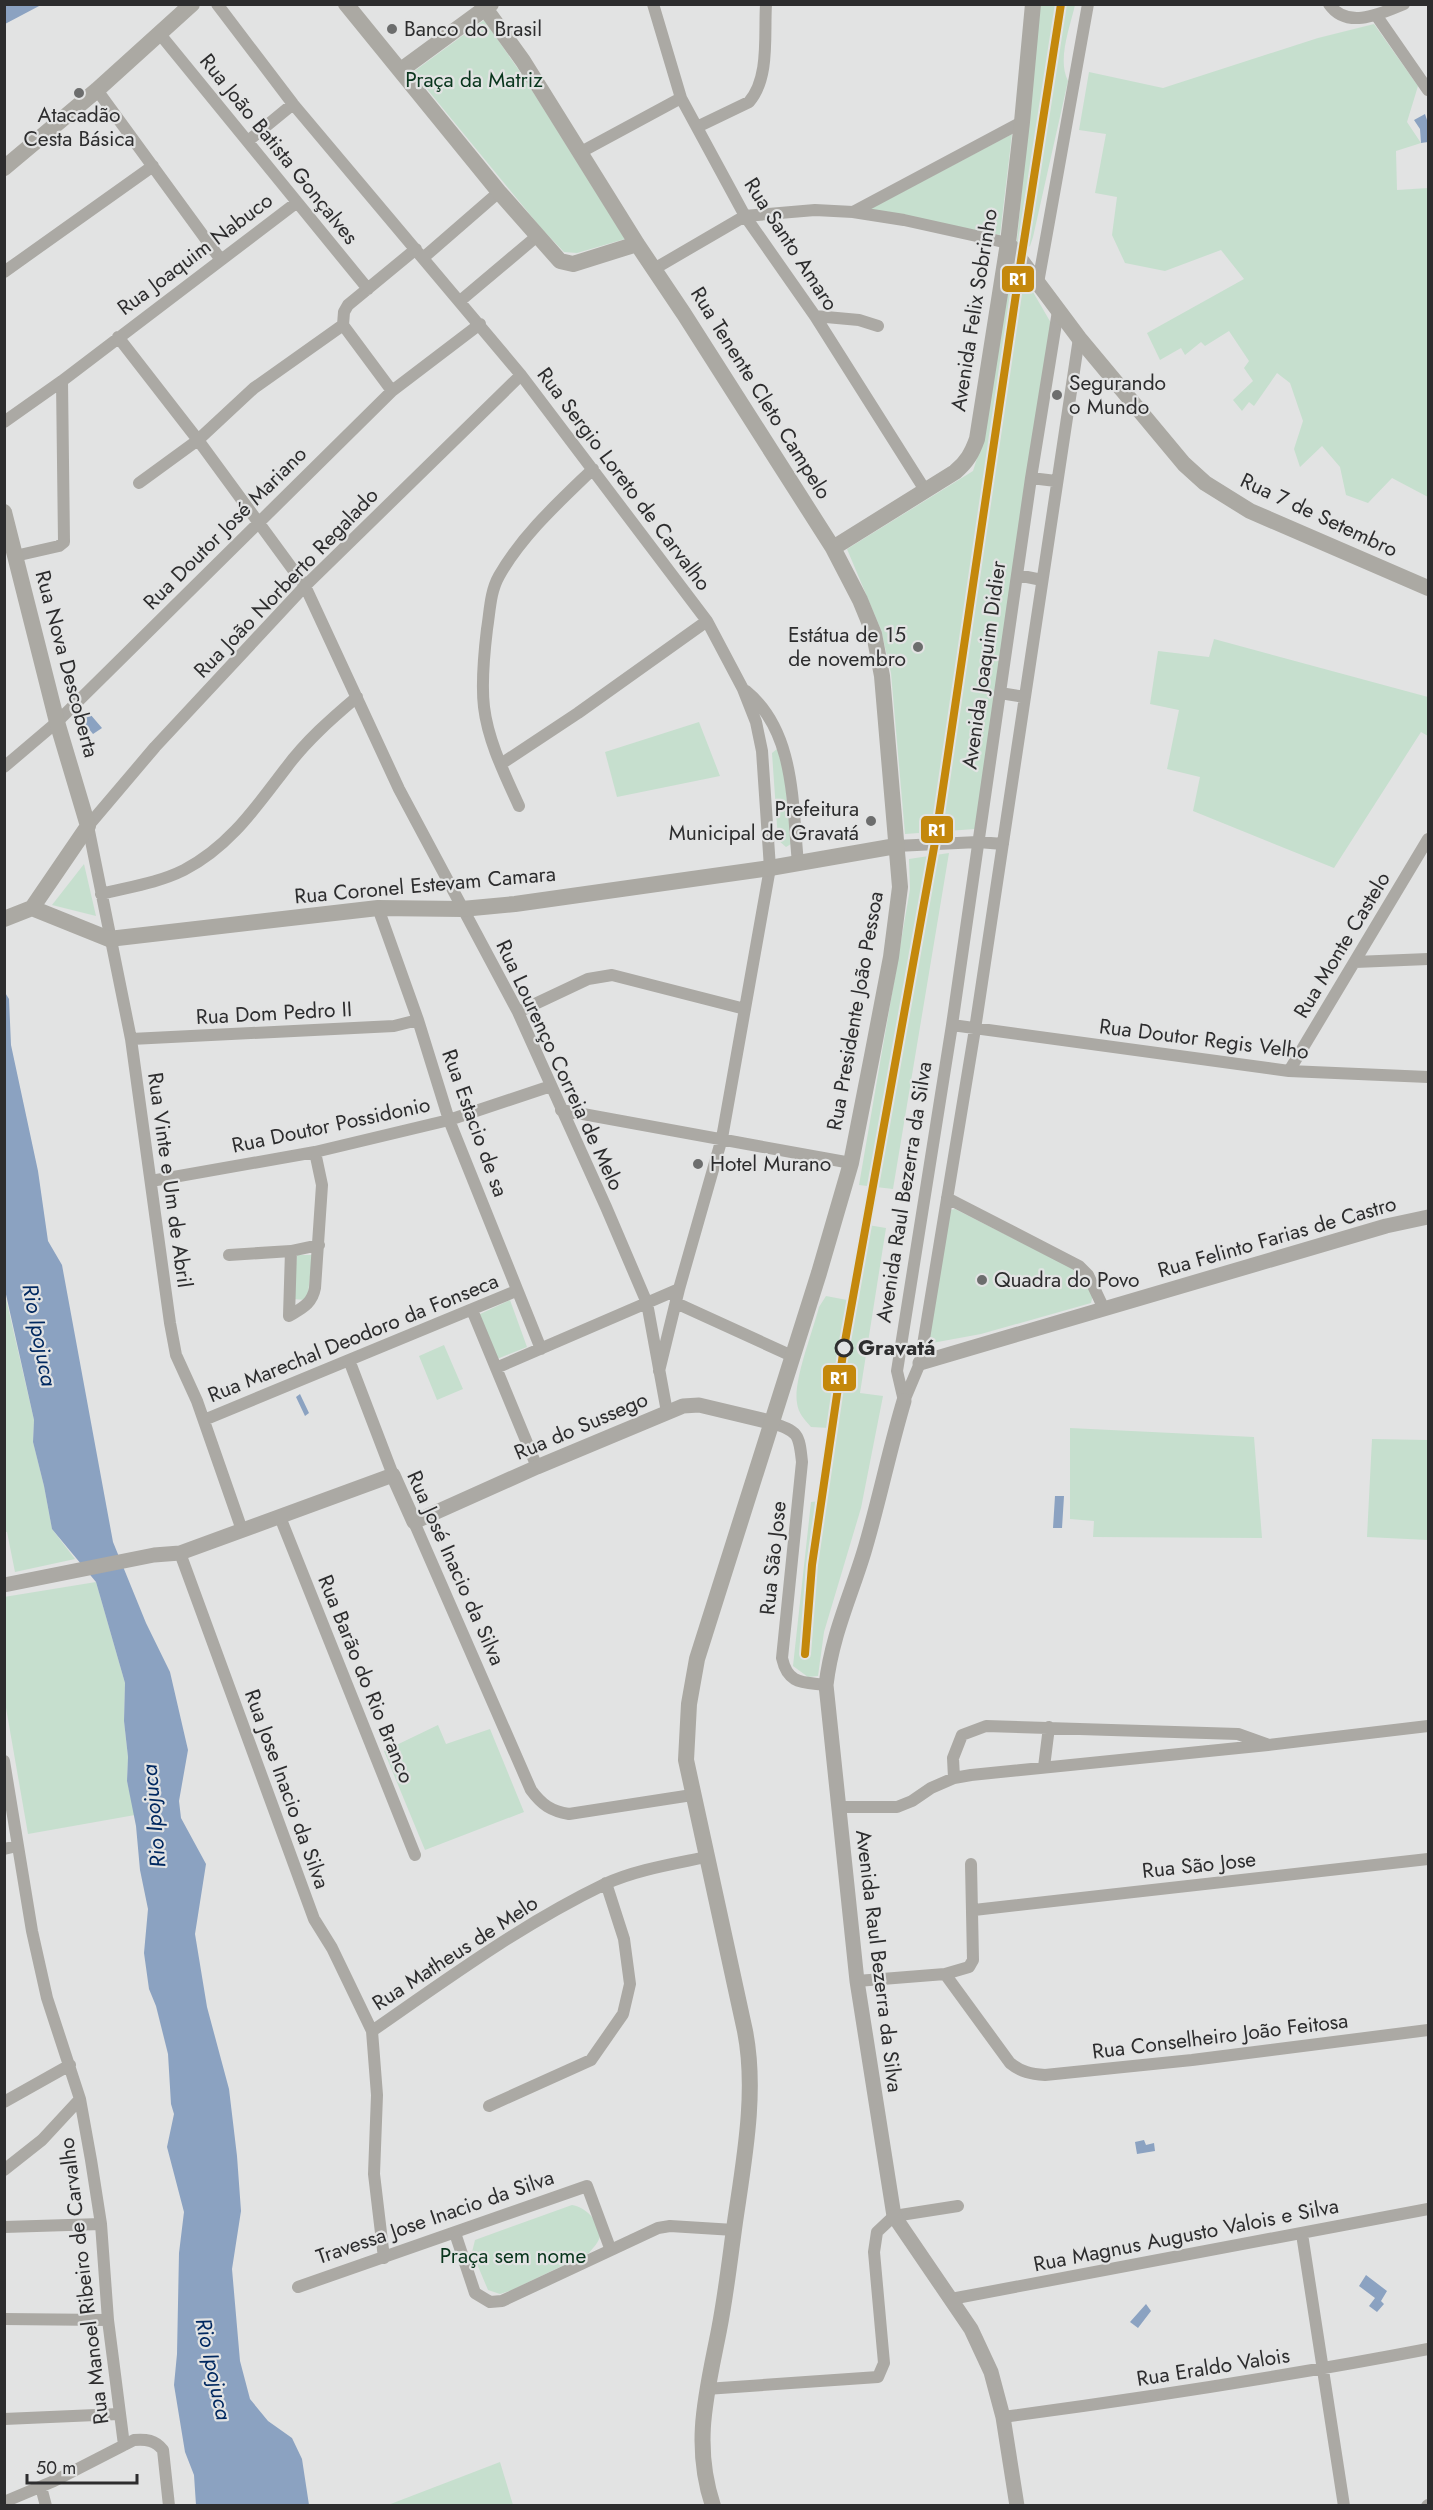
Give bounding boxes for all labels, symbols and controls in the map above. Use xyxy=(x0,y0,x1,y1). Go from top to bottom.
place label: Banco do Brasil xyxy=(404,14,542,44)
marker: Banco do Brasil xyxy=(385,22,399,36)
street label: Rua João Batista Gonçalves xyxy=(193,47,365,251)
park label: Praça da Matriz xyxy=(405,65,543,95)
marker: Atacadão Cesta Básica xyxy=(72,86,86,100)
place label: Atacadão Cesta Básica xyxy=(23,100,135,154)
street label: Rua Santo Amaro xyxy=(737,172,845,316)
street label: Rua Joaquim Nabuco xyxy=(111,186,279,322)
street label: Avenida Felix Sobrinho xyxy=(943,207,1005,413)
line badge: R1 xyxy=(1001,265,1035,293)
text: R1 xyxy=(1009,268,1027,291)
street label: Rua Tenente Cleto Campelo xyxy=(683,281,839,505)
street label: Rua Sergio Loreto de Carvalho xyxy=(530,361,718,597)
place label: Segurando o Mundo xyxy=(1069,368,1166,422)
marker: Segurando o Mundo xyxy=(1050,388,1064,402)
street label: Rua Doutor José Mariano xyxy=(136,439,314,617)
street label: Rua 7 de Setembro xyxy=(1235,465,1403,565)
street label: Rua João Norberto Regalado xyxy=(187,481,385,685)
street label: Avenida Joaquim Didier xyxy=(955,558,1014,771)
street label: Rua Nova Descoberta xyxy=(28,567,106,761)
place label: Estátua de 15 de novembro xyxy=(788,620,906,674)
marker: Estátua de 15 de novembro xyxy=(911,640,925,654)
place label: Prefeitura Municipal de Gravatá xyxy=(669,794,859,848)
marker: Prefeitura Municipal de Gravatá xyxy=(864,814,878,828)
line badge: R1 xyxy=(920,815,954,844)
text: R1 xyxy=(928,819,946,842)
street label: Rua Coronel Estevam Camara xyxy=(293,859,557,911)
street label: Rua Monte Castelo xyxy=(1286,866,1398,1024)
street label: Rua Presidente João Pessoa xyxy=(819,889,891,1133)
street label: Rua Lourenço Correia de Melo xyxy=(489,935,631,1195)
street label: Rua Dom Pedro II xyxy=(195,994,353,1032)
street label: Rua Doutor Regis Velho xyxy=(1097,1011,1311,1067)
street label: Rua Estacio de sa xyxy=(434,1045,516,1201)
street label: Avenida Raul Bezerra da Silva xyxy=(869,1059,939,1325)
street label: Rua Vinte e Um de Abril xyxy=(140,1070,200,1290)
street label: Rua Doutor Possidonio xyxy=(229,1089,433,1161)
place label: Hotel Murano xyxy=(710,1149,831,1179)
marker: Hotel Murano xyxy=(691,1157,705,1171)
street label: Rua Felinto Farias de Castro xyxy=(1154,1189,1400,1285)
place label: Quadra do Povo xyxy=(994,1265,1139,1295)
street label: Rua Marechal Deodoro da Fonseca xyxy=(203,1266,503,1410)
marker: Quadra do Povo xyxy=(975,1273,989,1287)
water label: Rio Ipojuca xyxy=(14,1281,66,1389)
place label: Gravatá xyxy=(858,1333,935,1363)
marker: Gravatá xyxy=(835,1339,853,1357)
line badge: R1 xyxy=(822,1364,857,1392)
text: R1 xyxy=(830,1367,848,1390)
street label: Rua do Sussego xyxy=(509,1384,653,1468)
street label: Rua José Inacio da Silva xyxy=(400,1466,512,1670)
street label: Rua São Jose xyxy=(752,1499,794,1616)
street label: Rua Barão do Rio Branco xyxy=(310,1570,422,1788)
street label: Rua Jose Inacio da Silva xyxy=(237,1685,337,1893)
water label: Rio Ipojuca xyxy=(133,1763,173,1869)
street label: Avenida Raul Bezerra da Silva xyxy=(848,1828,910,2094)
street label: Rua São Jose xyxy=(1141,1844,1258,1886)
street label: Rua Matheus de Melo xyxy=(366,1888,544,2018)
street label: Rua Conselheiro João Feitosa xyxy=(1090,2005,1350,2067)
street label: Rua Manoel Ribeiro de Carvalho xyxy=(52,2136,116,2426)
street label: Travessa Jose Inacio da Silva xyxy=(312,2162,558,2272)
street label: Rua Magnus Augusto Valois e Silva xyxy=(1031,2191,1341,2279)
park label: Praça sem nome xyxy=(440,2241,586,2271)
water label: Rio Ipojuca xyxy=(188,2315,240,2423)
street label: Rua Eraldo Valois xyxy=(1134,2340,1292,2394)
scale bar xyxy=(27,2447,136,2485)
text: 50 m xyxy=(36,2455,76,2481)

